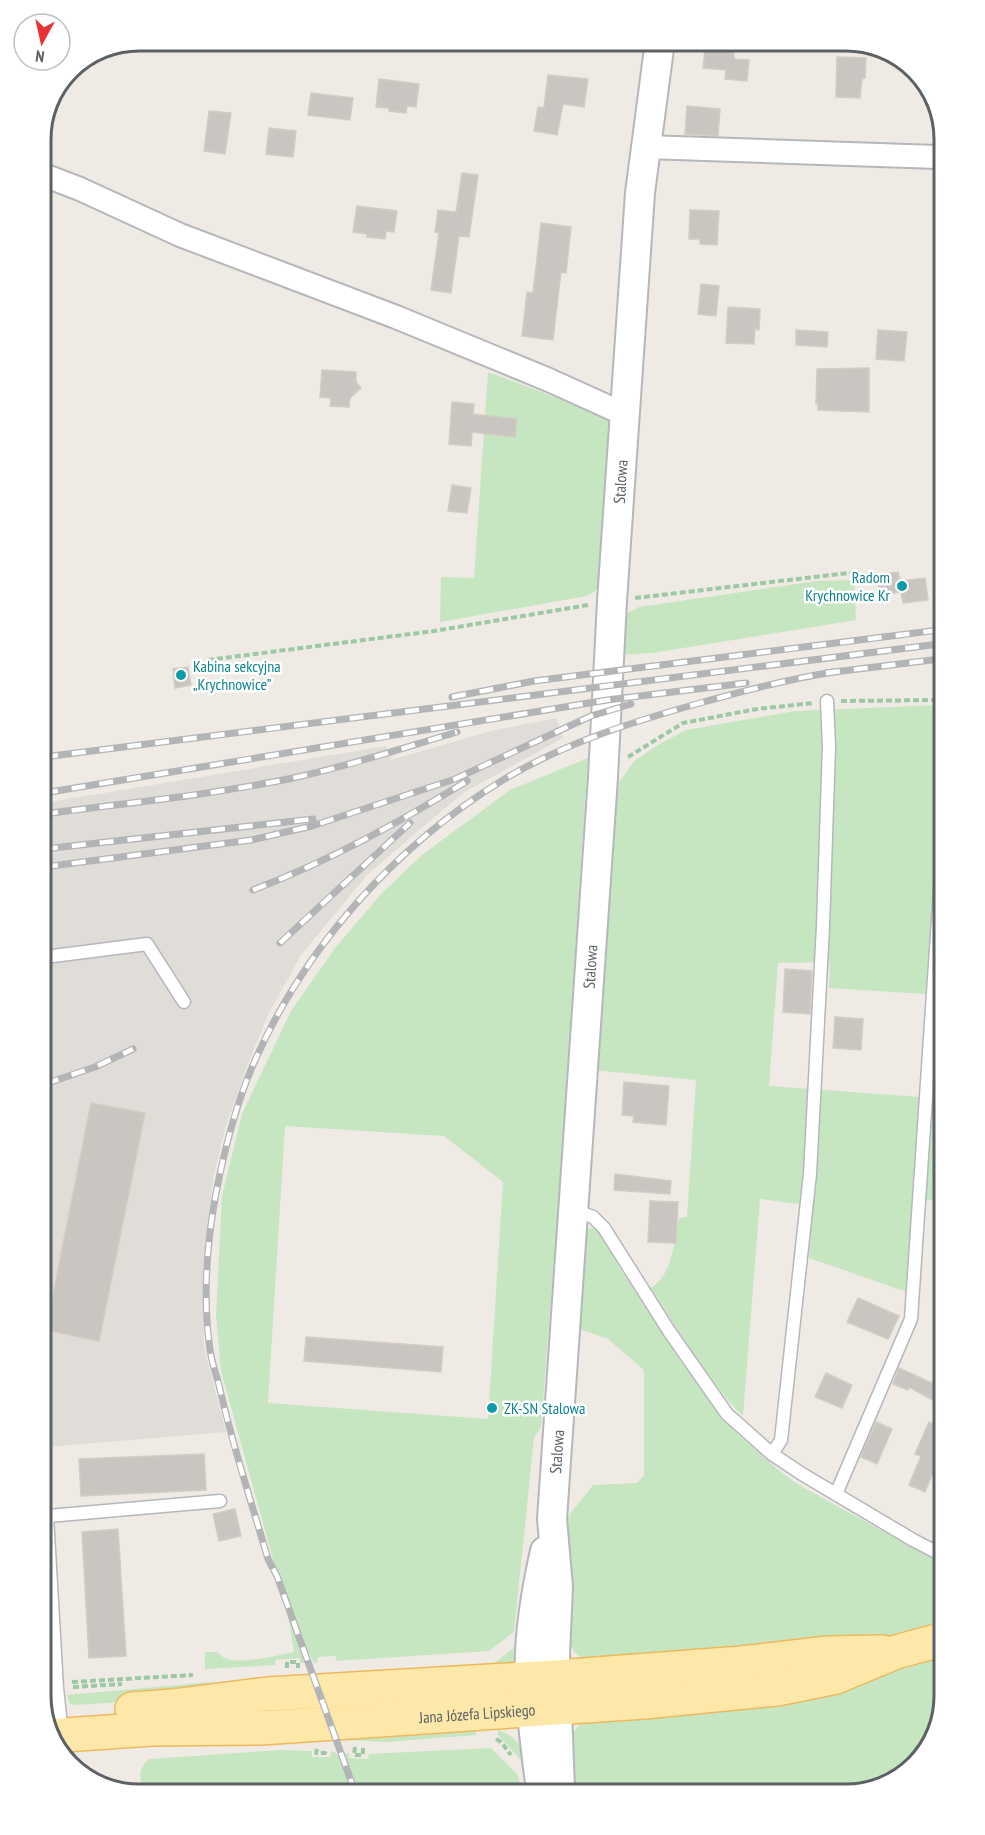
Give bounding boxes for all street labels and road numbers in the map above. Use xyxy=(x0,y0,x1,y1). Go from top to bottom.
street label: Stalowa xyxy=(609,459,632,504)
street label: Stalowa xyxy=(578,944,601,989)
street label: Stalowa xyxy=(545,1429,568,1474)
street label: Jana Józefa Lipskiego xyxy=(418,1699,536,1727)

